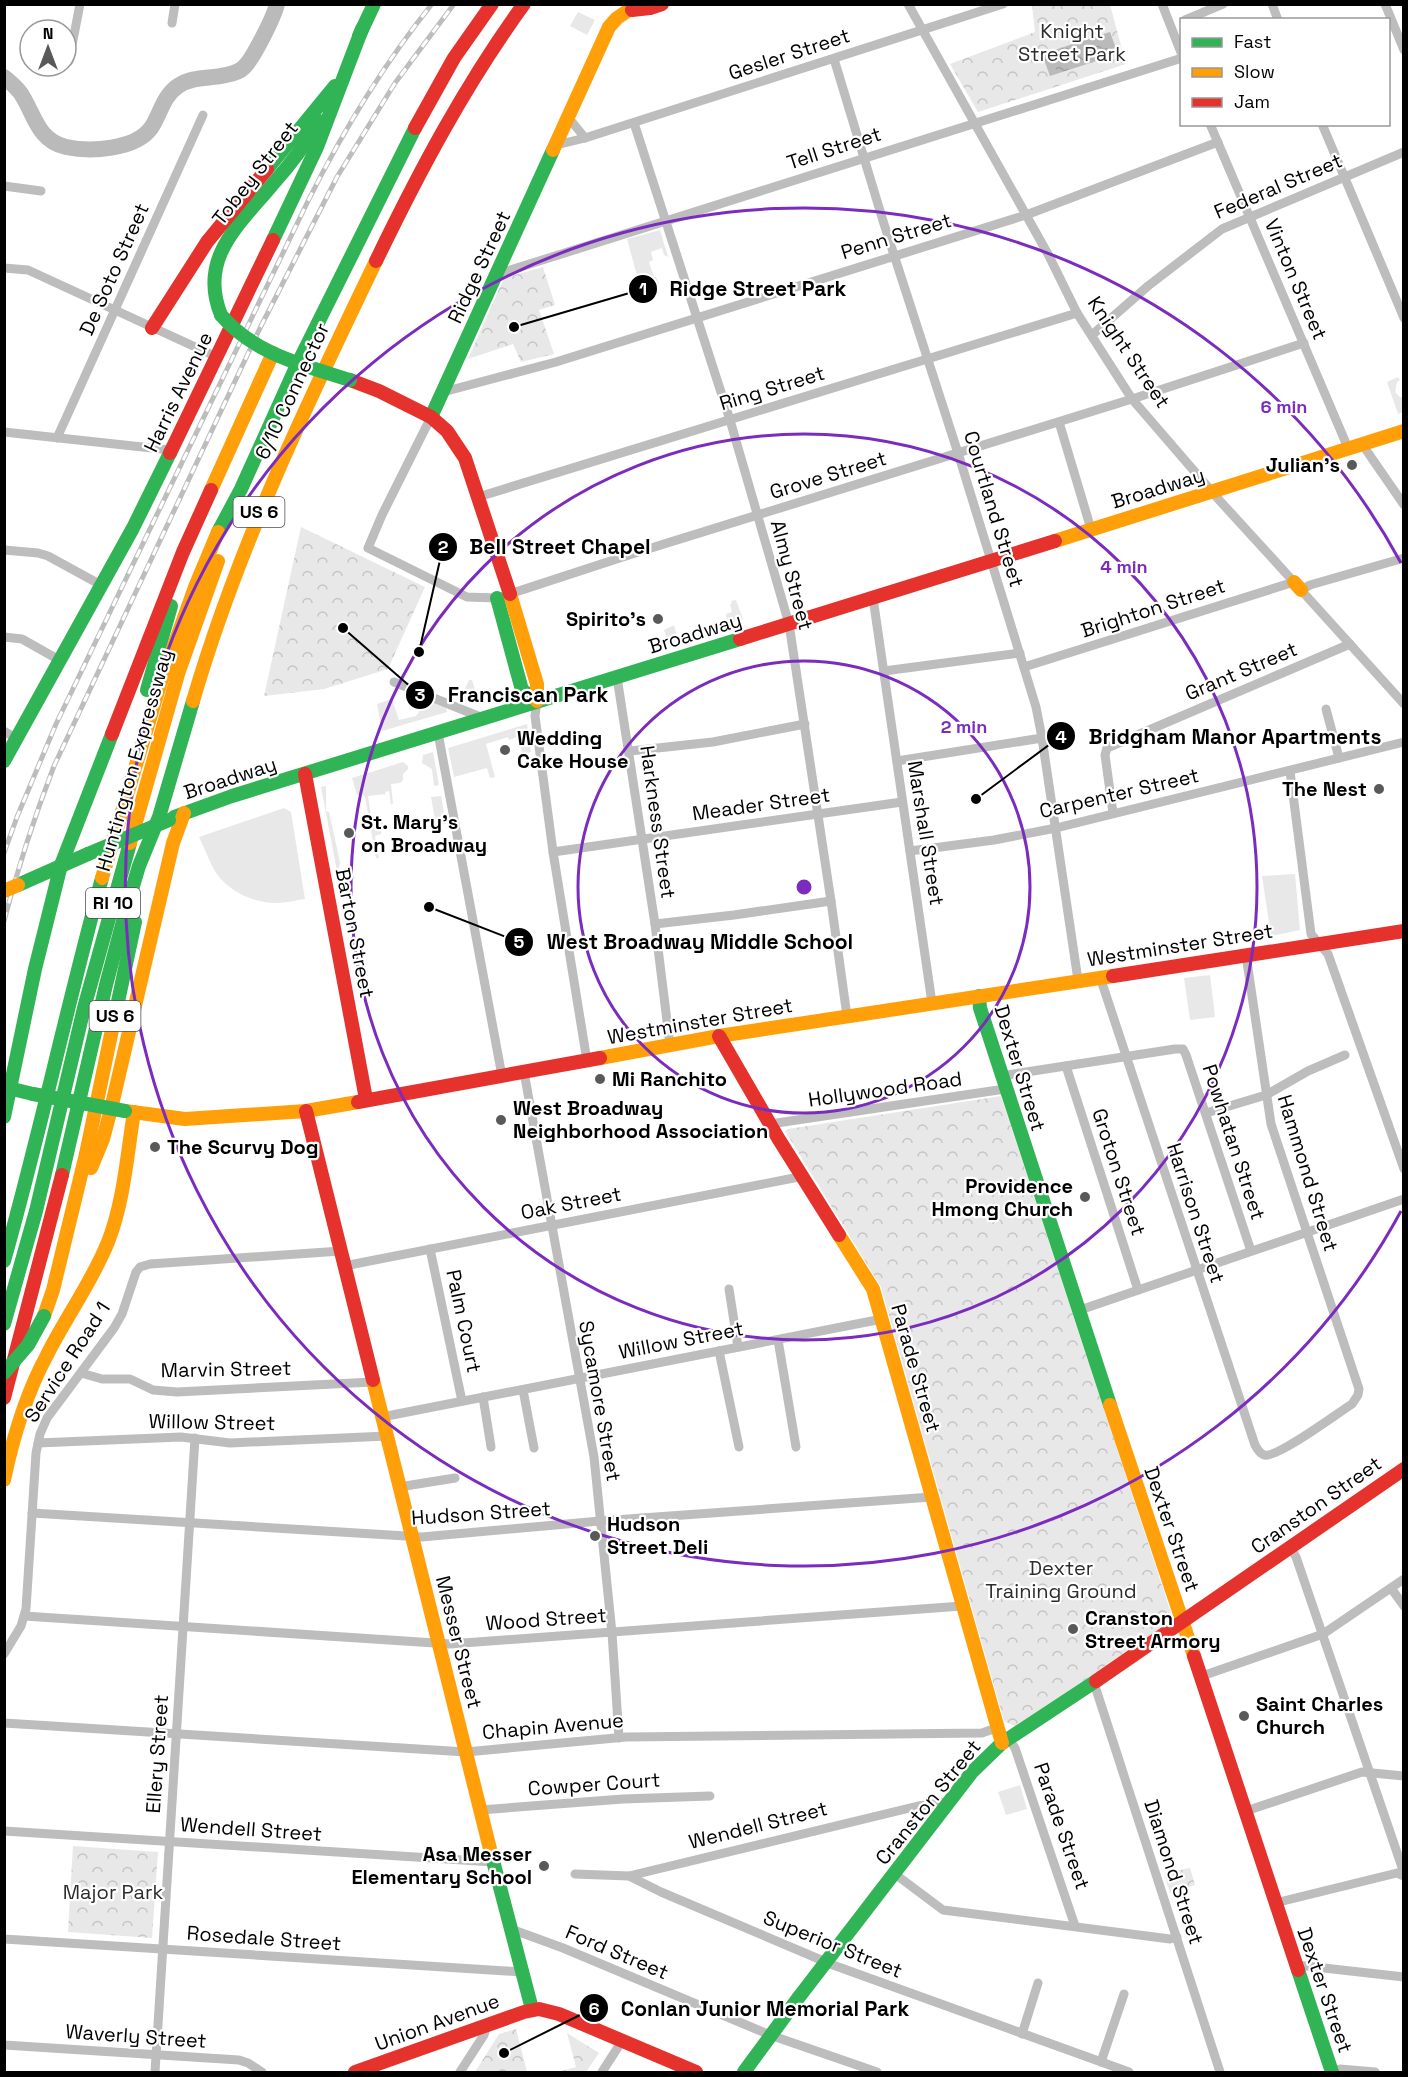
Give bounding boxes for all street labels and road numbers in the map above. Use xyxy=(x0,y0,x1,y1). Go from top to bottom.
street label: Gesler Street xyxy=(725,22,853,86)
street label: Tobey Street xyxy=(206,116,304,230)
street label: Tell Street xyxy=(784,121,884,175)
street label: Federal Street xyxy=(1210,147,1346,225)
street label: De Soto Street xyxy=(73,199,155,339)
street label: Ridge Street xyxy=(442,207,516,327)
street label: Penn Street xyxy=(838,207,954,265)
street label: Vinton Street xyxy=(1259,215,1333,343)
street label: Knight Street xyxy=(1082,291,1176,413)
street label: 6/10 Connector xyxy=(249,319,335,463)
street label: Harris Avenue xyxy=(138,328,218,456)
street label: Ring Street xyxy=(716,360,828,416)
street label: Courtland Street xyxy=(958,428,1030,590)
street label: Grove Street xyxy=(766,445,890,505)
street label: Broadway xyxy=(1108,462,1208,514)
road number: US 6 xyxy=(234,497,284,527)
street label: Almy Street xyxy=(765,517,819,633)
street label: Brighton Street xyxy=(1078,572,1228,644)
street label: Broadway xyxy=(645,607,745,659)
street label: Grant Street xyxy=(1181,636,1301,706)
street label: Huntington Expressway xyxy=(90,646,178,874)
street label: Harkness Street xyxy=(634,744,682,900)
street label: Broadway xyxy=(180,751,280,805)
street label: Marshall Street xyxy=(902,759,950,907)
street label: Carpenter Street xyxy=(1037,762,1201,824)
street label: Meader Street xyxy=(690,781,832,827)
street label: Barton Street xyxy=(330,866,380,1000)
road number: RI 10 xyxy=(86,888,140,918)
street label: Westminster Street xyxy=(1085,917,1275,973)
street label: Westminster Street xyxy=(605,992,795,1050)
road number: US 6 xyxy=(90,1001,140,1031)
street label: Dexter Street xyxy=(988,1002,1052,1134)
street label: Powhatan Street xyxy=(1197,1061,1271,1223)
street label: Hollywood Road xyxy=(806,1065,964,1113)
street label: Hammond Street xyxy=(1272,1091,1344,1255)
street label: Groton Street xyxy=(1086,1105,1152,1239)
street label: Harrison Street xyxy=(1161,1140,1231,1286)
street label: Oak Street xyxy=(519,1181,623,1225)
street label: Palm Court xyxy=(440,1267,488,1375)
street label: Service Road 1 xyxy=(18,1297,116,1427)
street label: Parade Street xyxy=(885,1301,947,1435)
street label: Willow Street xyxy=(616,1315,746,1365)
street label: Sycamore Street xyxy=(573,1319,627,1483)
street label: Marvin Street xyxy=(161,1355,291,1383)
street label: Willow Street xyxy=(148,1408,276,1436)
street label: Cranston Street xyxy=(1246,1450,1386,1560)
street label: Dexter Street xyxy=(1138,1463,1206,1595)
street label: Hudson Street xyxy=(410,1495,552,1531)
street label: Messer Street xyxy=(430,1573,488,1711)
street label: Wood Street xyxy=(485,1602,607,1636)
street label: Ellery Street xyxy=(140,1694,174,1814)
street label: Chapin Avenue xyxy=(481,1707,625,1745)
street label: Cranston Street xyxy=(869,1734,987,1870)
street label: Parade Street xyxy=(1028,1759,1096,1893)
street label: Cowper Court xyxy=(527,1766,661,1802)
street label: Wendell Street xyxy=(686,1795,830,1855)
street label: Diamond Street xyxy=(1138,1796,1210,1948)
street label: Wendell Street xyxy=(179,1811,323,1847)
street label: Superior Street xyxy=(760,1904,906,1984)
street label: Ford Street xyxy=(562,1919,672,1985)
street label: Rosedale Street xyxy=(186,1920,342,1956)
street label: Dexter Street xyxy=(1291,1924,1359,2056)
street label: Union Avenue xyxy=(371,1987,503,2057)
street label: Waverly Street xyxy=(65,2018,207,2054)

